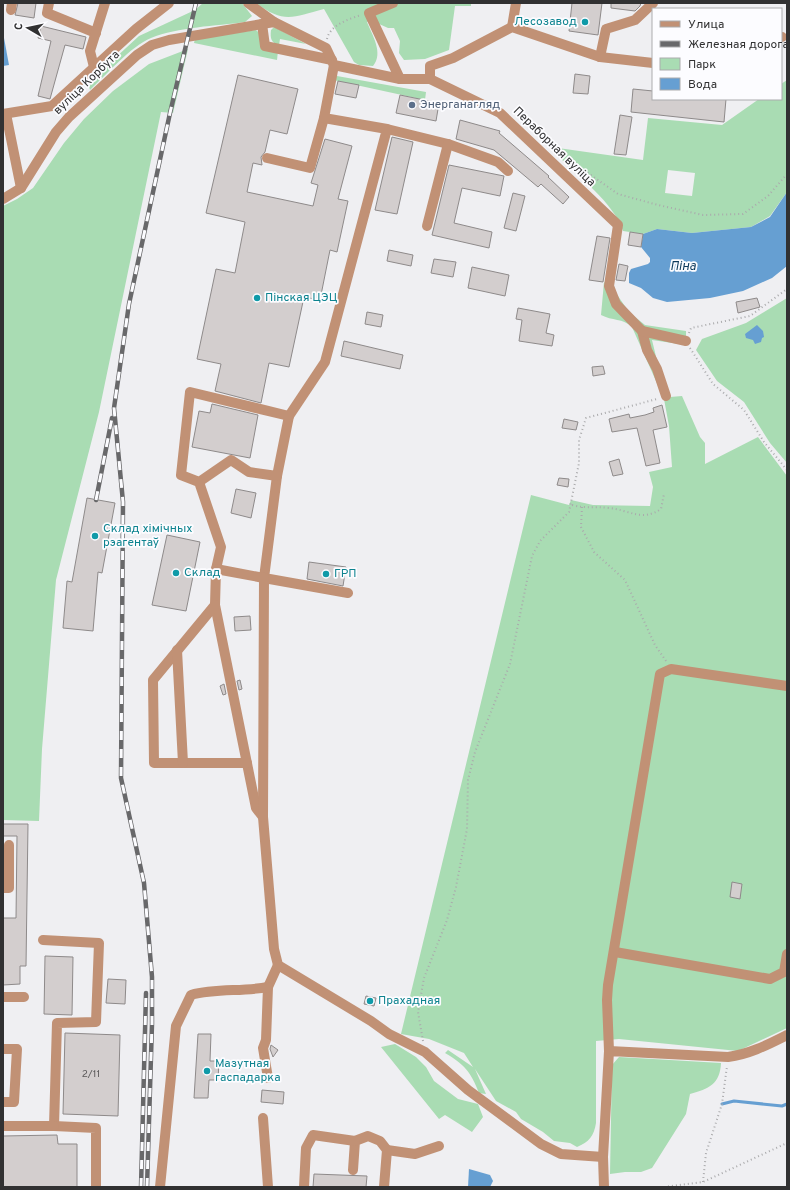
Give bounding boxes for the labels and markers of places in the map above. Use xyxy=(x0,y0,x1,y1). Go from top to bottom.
place label: Лесозавод xyxy=(514,14,577,30)
marker: Лесозавод xyxy=(580,17,590,27)
place label: Энерганагляд xyxy=(420,97,500,113)
marker: Энерганагляд xyxy=(407,100,417,110)
place label: Пінская ЦЭЦ xyxy=(265,290,338,306)
marker: Пінская ЦЭЦ xyxy=(252,293,262,303)
place label: Склад хімічных рэагентаў xyxy=(103,521,193,551)
marker: Склад хімічных рэагентаў xyxy=(90,531,100,541)
place label: Склад xyxy=(184,565,221,581)
place label: ГРП xyxy=(334,566,357,582)
marker: Склад xyxy=(171,568,181,578)
marker: ГРП xyxy=(321,569,331,579)
place label: Прахадная xyxy=(378,993,440,1009)
marker: Прахадная xyxy=(365,996,375,1006)
place label: Мазутная гаспадарка xyxy=(215,1056,280,1086)
marker: Мазутная гаспадарка xyxy=(202,1066,212,1076)

